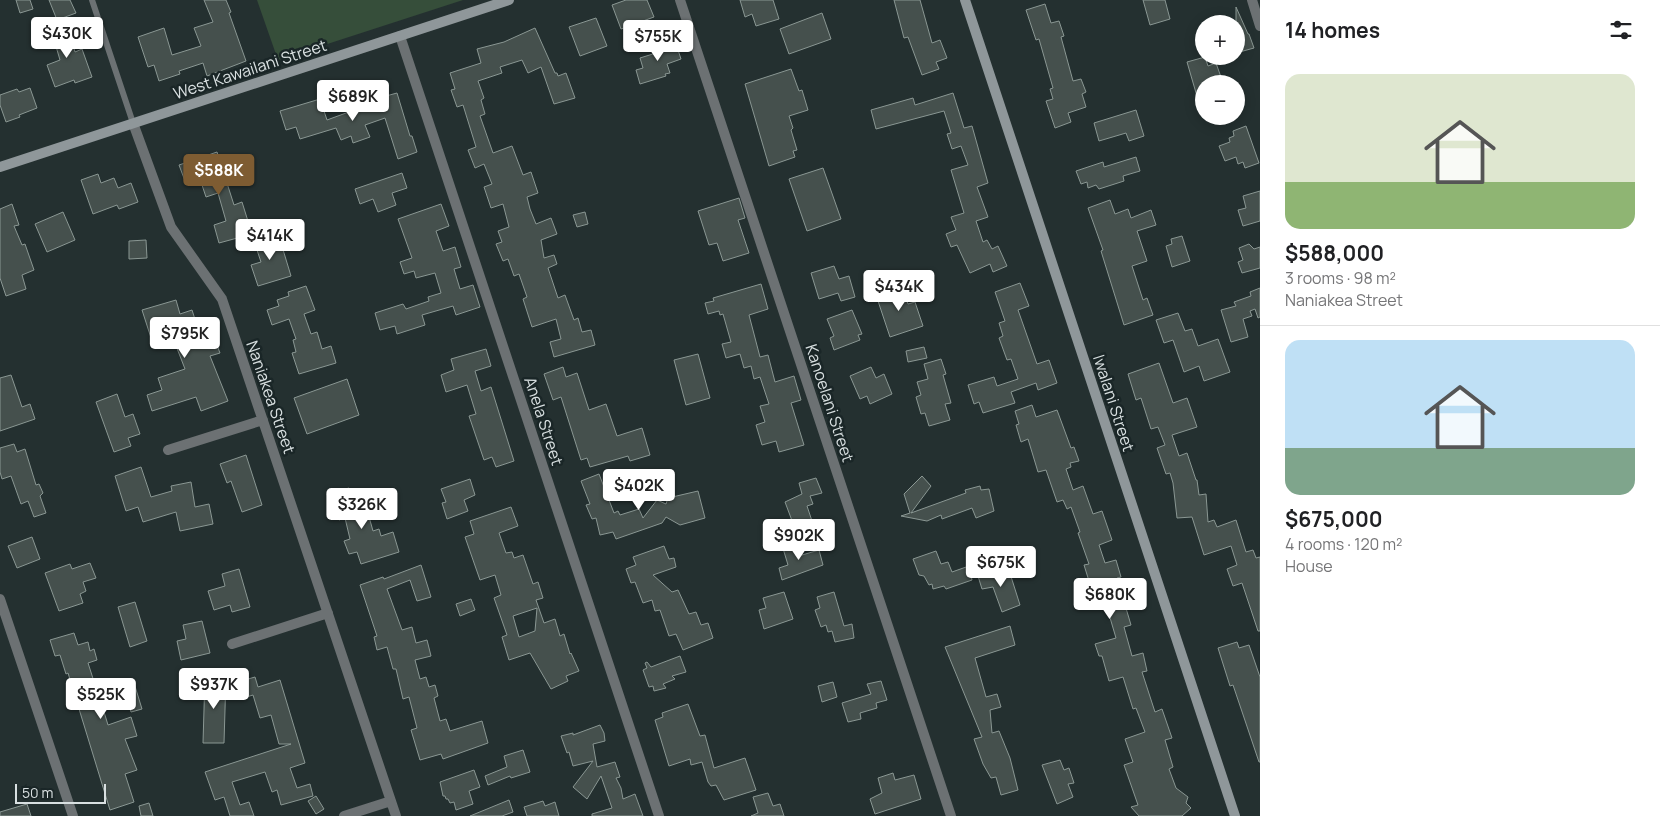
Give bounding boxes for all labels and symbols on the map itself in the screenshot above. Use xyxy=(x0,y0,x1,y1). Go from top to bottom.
pin: $430K xyxy=(32,17,102,59)
pin: $755K xyxy=(623,20,693,62)
street label: West Kawailani Street xyxy=(171,34,329,104)
pin: $689K xyxy=(318,80,388,122)
pin: $588K xyxy=(184,154,254,196)
pin: $414K xyxy=(235,218,305,261)
pin: $434K xyxy=(864,270,934,312)
pin: $795K xyxy=(150,316,220,359)
street label: Naniakea Street xyxy=(241,338,301,456)
street label: Kanoelani Street xyxy=(801,341,859,465)
street label: Iwalani Street xyxy=(1088,352,1140,454)
street label: Anela Street xyxy=(519,374,569,468)
pin: $402K xyxy=(604,468,674,511)
pin: $326K xyxy=(327,488,397,530)
pin: $902K xyxy=(764,518,834,561)
pin: $675K xyxy=(966,546,1036,588)
pin: $680K xyxy=(1075,578,1145,620)
pin: $937K xyxy=(179,668,249,710)
pin: $525K xyxy=(66,678,136,720)
scale bar xyxy=(15,781,106,804)

